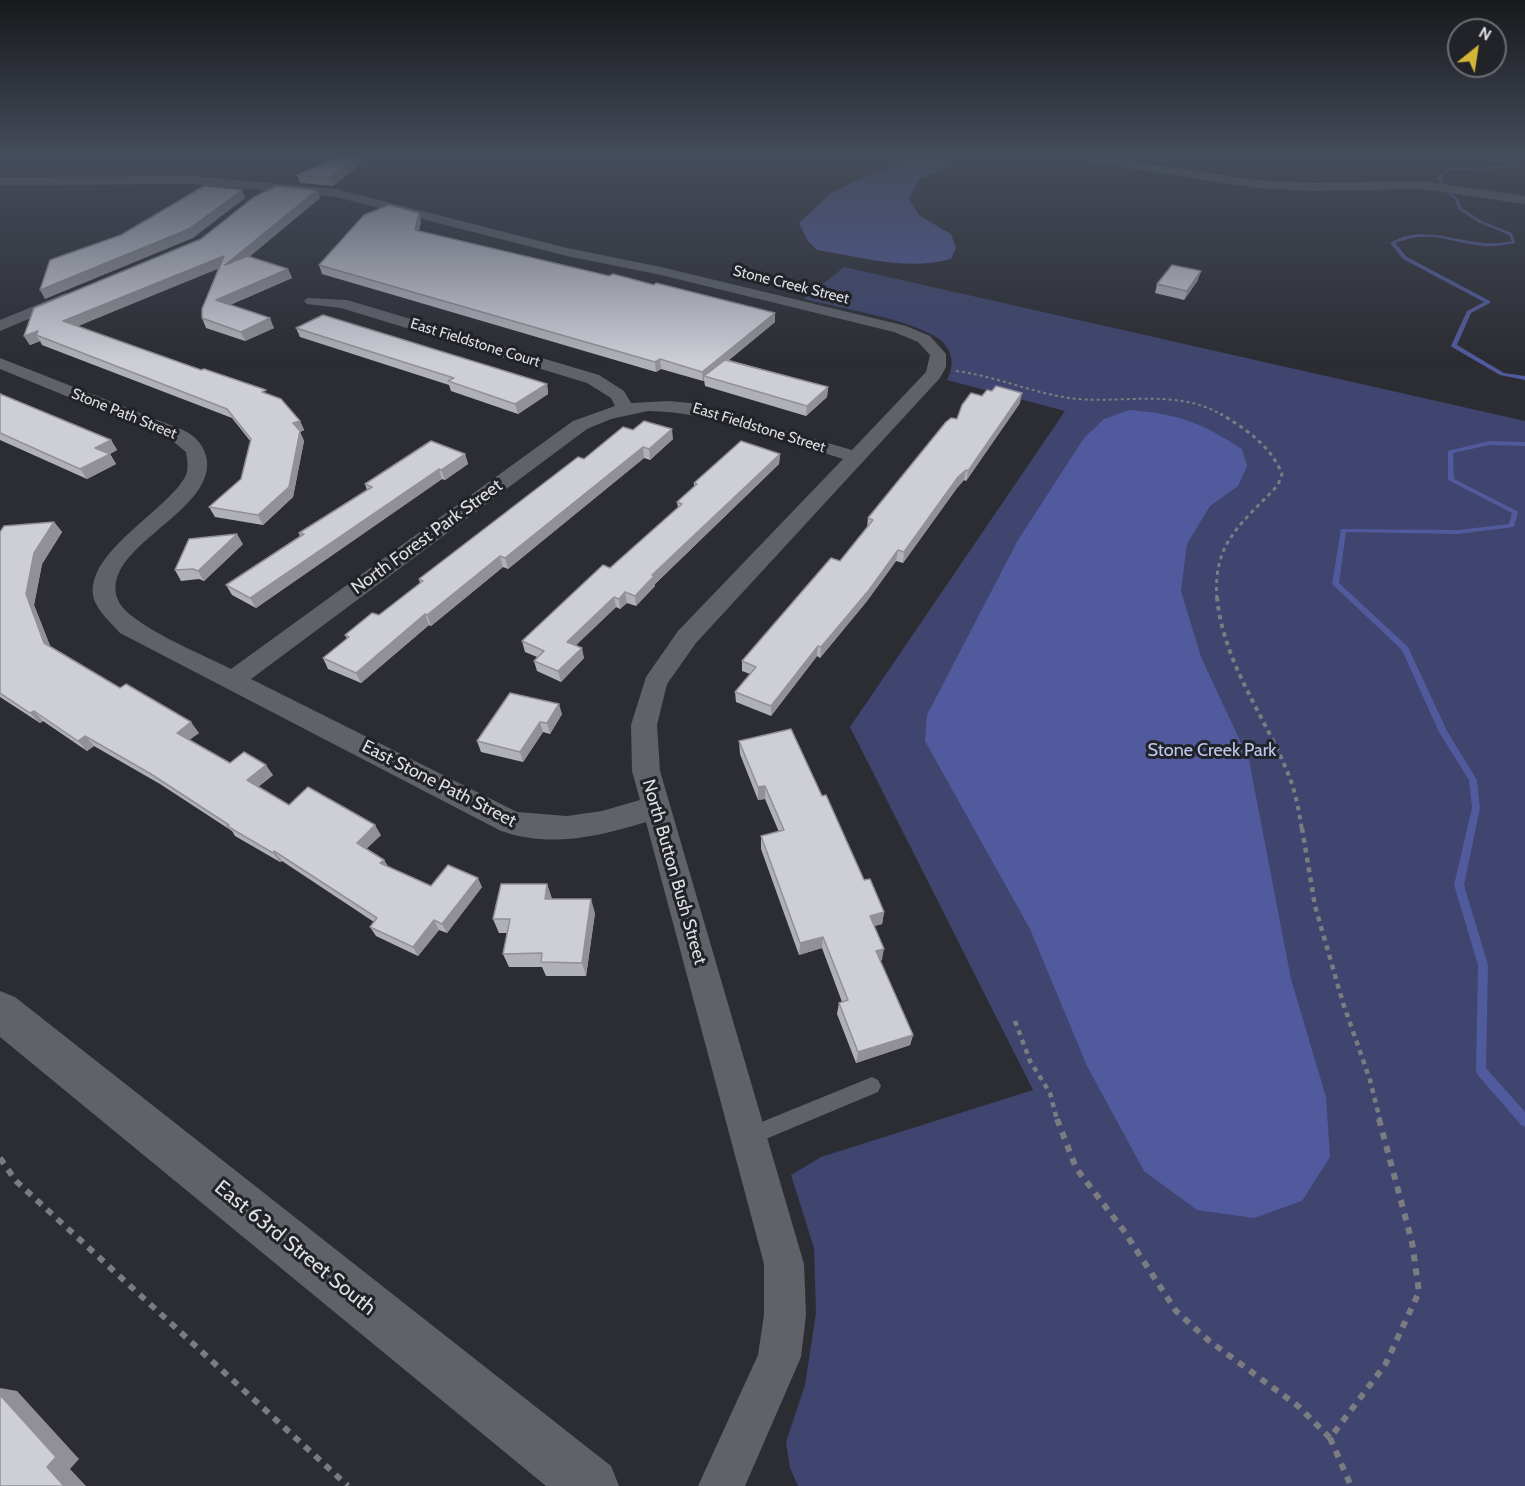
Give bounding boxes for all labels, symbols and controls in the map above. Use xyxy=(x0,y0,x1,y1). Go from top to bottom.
north arrow xyxy=(1447,18,1507,78)
text: N xyxy=(1476,23,1495,45)
street label: Stone Creek Street xyxy=(731,262,851,308)
street label: East Fieldstone Court xyxy=(408,315,542,371)
street label: Stone Path Street xyxy=(69,385,179,443)
street label: East Fieldstone Street xyxy=(690,399,828,457)
street label: North Forest Park Street xyxy=(347,475,507,599)
street label: East Stone Path Street xyxy=(358,736,520,832)
park label: Stone Creek Park xyxy=(1148,740,1276,762)
street label: North Button Bush Street xyxy=(637,777,711,967)
street label: East 63rd Street South xyxy=(209,1175,381,1321)

